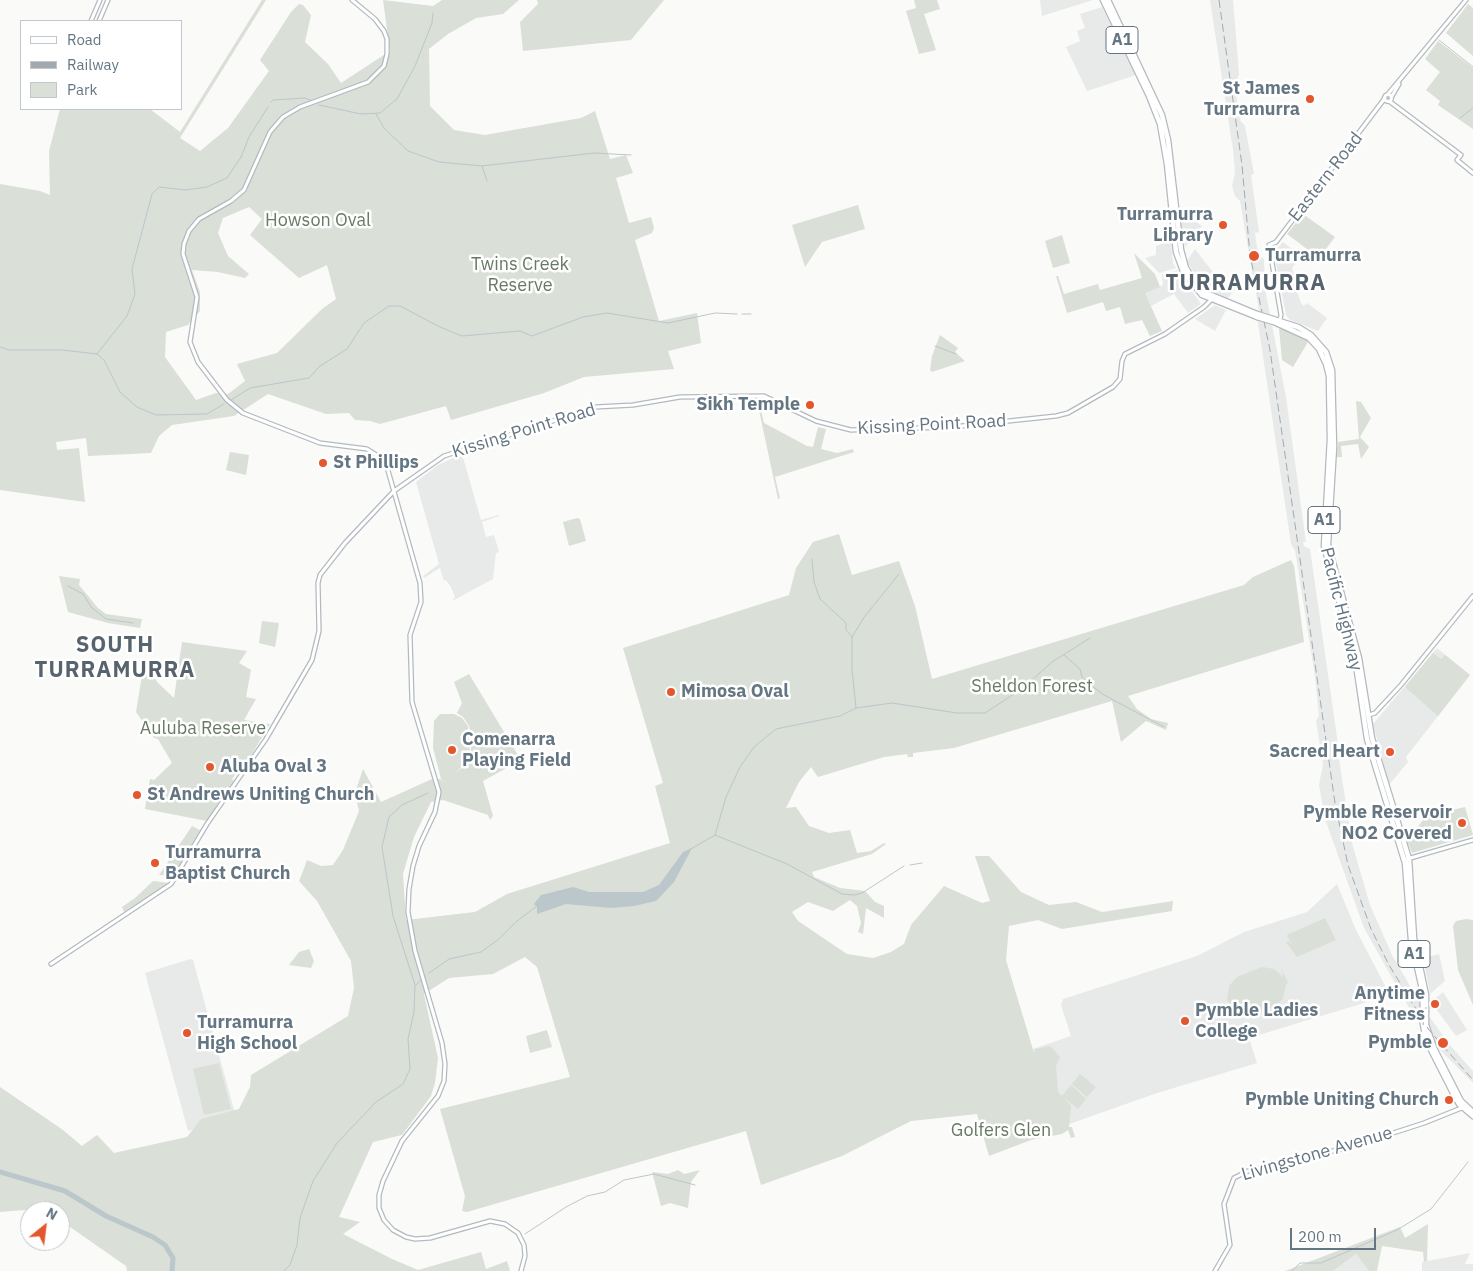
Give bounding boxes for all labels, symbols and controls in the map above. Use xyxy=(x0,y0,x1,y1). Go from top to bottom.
legend xyxy=(20,20,182,110)
road number: A1 xyxy=(1106,26,1138,54)
text: Road xyxy=(67,30,102,49)
text: Railway xyxy=(67,55,119,74)
place label: St James Turramurra xyxy=(1204,78,1300,120)
text: Park xyxy=(67,80,97,99)
marker: St James Turramurra xyxy=(1304,93,1316,105)
street label: Eastern Road xyxy=(1284,128,1368,226)
place label: Turramurra Library xyxy=(1117,204,1213,246)
park label: Howson Oval xyxy=(265,210,371,232)
marker: Turramurra Library xyxy=(1217,219,1229,231)
place label: Turramurra xyxy=(1265,245,1361,267)
marker: Turramurra xyxy=(1247,249,1261,263)
park label: Twins Creek Reserve xyxy=(471,254,569,296)
district label: TURRAMURRA xyxy=(1164,271,1328,297)
place label: Sikh Temple xyxy=(696,394,800,416)
street label: Kissing Point Road xyxy=(450,399,598,463)
marker: Sikh Temple xyxy=(804,399,816,411)
street label: Kissing Point Road xyxy=(857,410,1007,440)
place label: St Phillips xyxy=(333,452,419,474)
marker: St Phillips xyxy=(317,457,329,469)
road number: A1 xyxy=(1308,506,1340,534)
street label: Pacific Highway xyxy=(1315,545,1367,673)
district label: SOUTH TURRAMURRA xyxy=(33,633,197,684)
park label: Sheldon Forest xyxy=(971,676,1093,698)
place label: Mimosa Oval xyxy=(681,681,789,703)
marker: Mimosa Oval xyxy=(665,686,677,698)
park label: Auluba Reserve xyxy=(140,718,266,740)
place label: Comenarra Playing Field xyxy=(462,729,571,772)
place label: Sacred Heart xyxy=(1269,741,1380,763)
marker: Comenarra Playing Field xyxy=(446,744,458,756)
marker: Sacred Heart xyxy=(1384,746,1396,758)
place label: Aluba Oval 3 xyxy=(220,756,327,778)
marker: Aluba Oval 3 xyxy=(204,761,216,773)
place label: St Andrews Uniting Church xyxy=(147,784,375,806)
marker: St Andrews Uniting Church xyxy=(131,789,143,801)
place label: Pymble Reservoir NO2 Covered xyxy=(1303,802,1452,844)
marker: Pymble Reservoir NO2 Covered xyxy=(1456,817,1468,829)
place label: Turramurra Baptist Church xyxy=(165,842,291,884)
marker: Turramurra Baptist Church xyxy=(149,857,161,869)
road number: A1 xyxy=(1398,941,1430,968)
place label: Anytime Fitness xyxy=(1354,983,1425,1026)
marker: Anytime Fitness xyxy=(1429,998,1441,1010)
place label: Pymble Ladies College xyxy=(1195,1000,1318,1042)
place label: Turramurra High School xyxy=(197,1012,297,1054)
marker: Pymble Ladies College xyxy=(1179,1015,1191,1027)
marker: Turramurra High School xyxy=(181,1027,193,1039)
place label: Pymble xyxy=(1368,1032,1432,1054)
marker: Pymble xyxy=(1436,1036,1450,1050)
place label: Pymble Uniting Church xyxy=(1245,1089,1439,1111)
marker: Pymble Uniting Church xyxy=(1443,1094,1455,1106)
park label: Golfers Glen xyxy=(951,1120,1051,1142)
street label: Livingstone Avenue xyxy=(1239,1122,1395,1186)
north arrow xyxy=(20,1201,70,1251)
text: N xyxy=(43,1203,61,1224)
scale bar xyxy=(1293,1218,1379,1250)
text: 200 m xyxy=(1298,1227,1342,1246)

